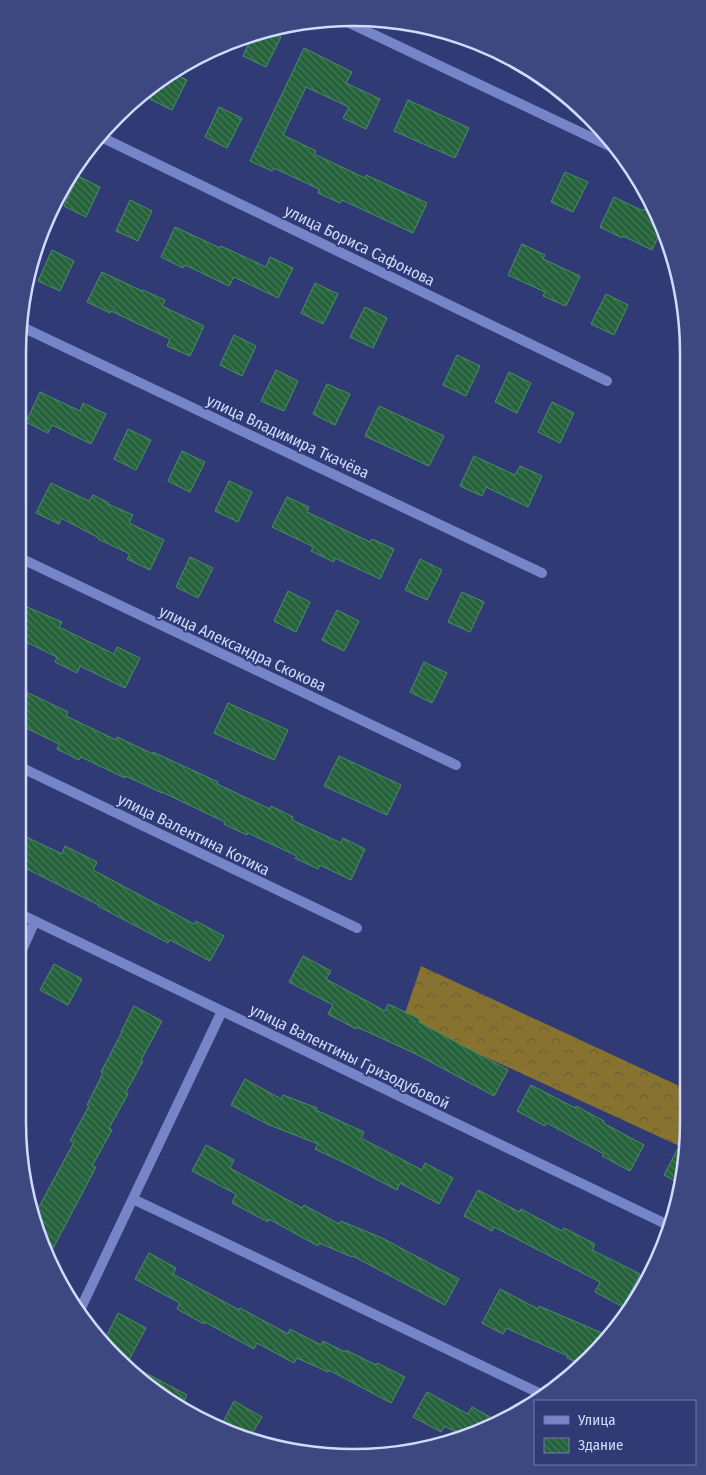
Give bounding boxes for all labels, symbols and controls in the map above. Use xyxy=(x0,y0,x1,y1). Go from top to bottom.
street label: улица Бориса Сафонова xyxy=(282,201,438,290)
street label: улица Владимира Ткачёва xyxy=(203,390,372,483)
street label: улица Александра Скокова xyxy=(156,601,329,696)
street label: улица Валентина Котика xyxy=(115,789,273,880)
street label: улица Валентины Гризодубовой xyxy=(247,1000,453,1113)
legend xyxy=(534,1400,696,1465)
text: Улица xyxy=(577,1411,616,1429)
text: Здание xyxy=(578,1436,624,1454)

